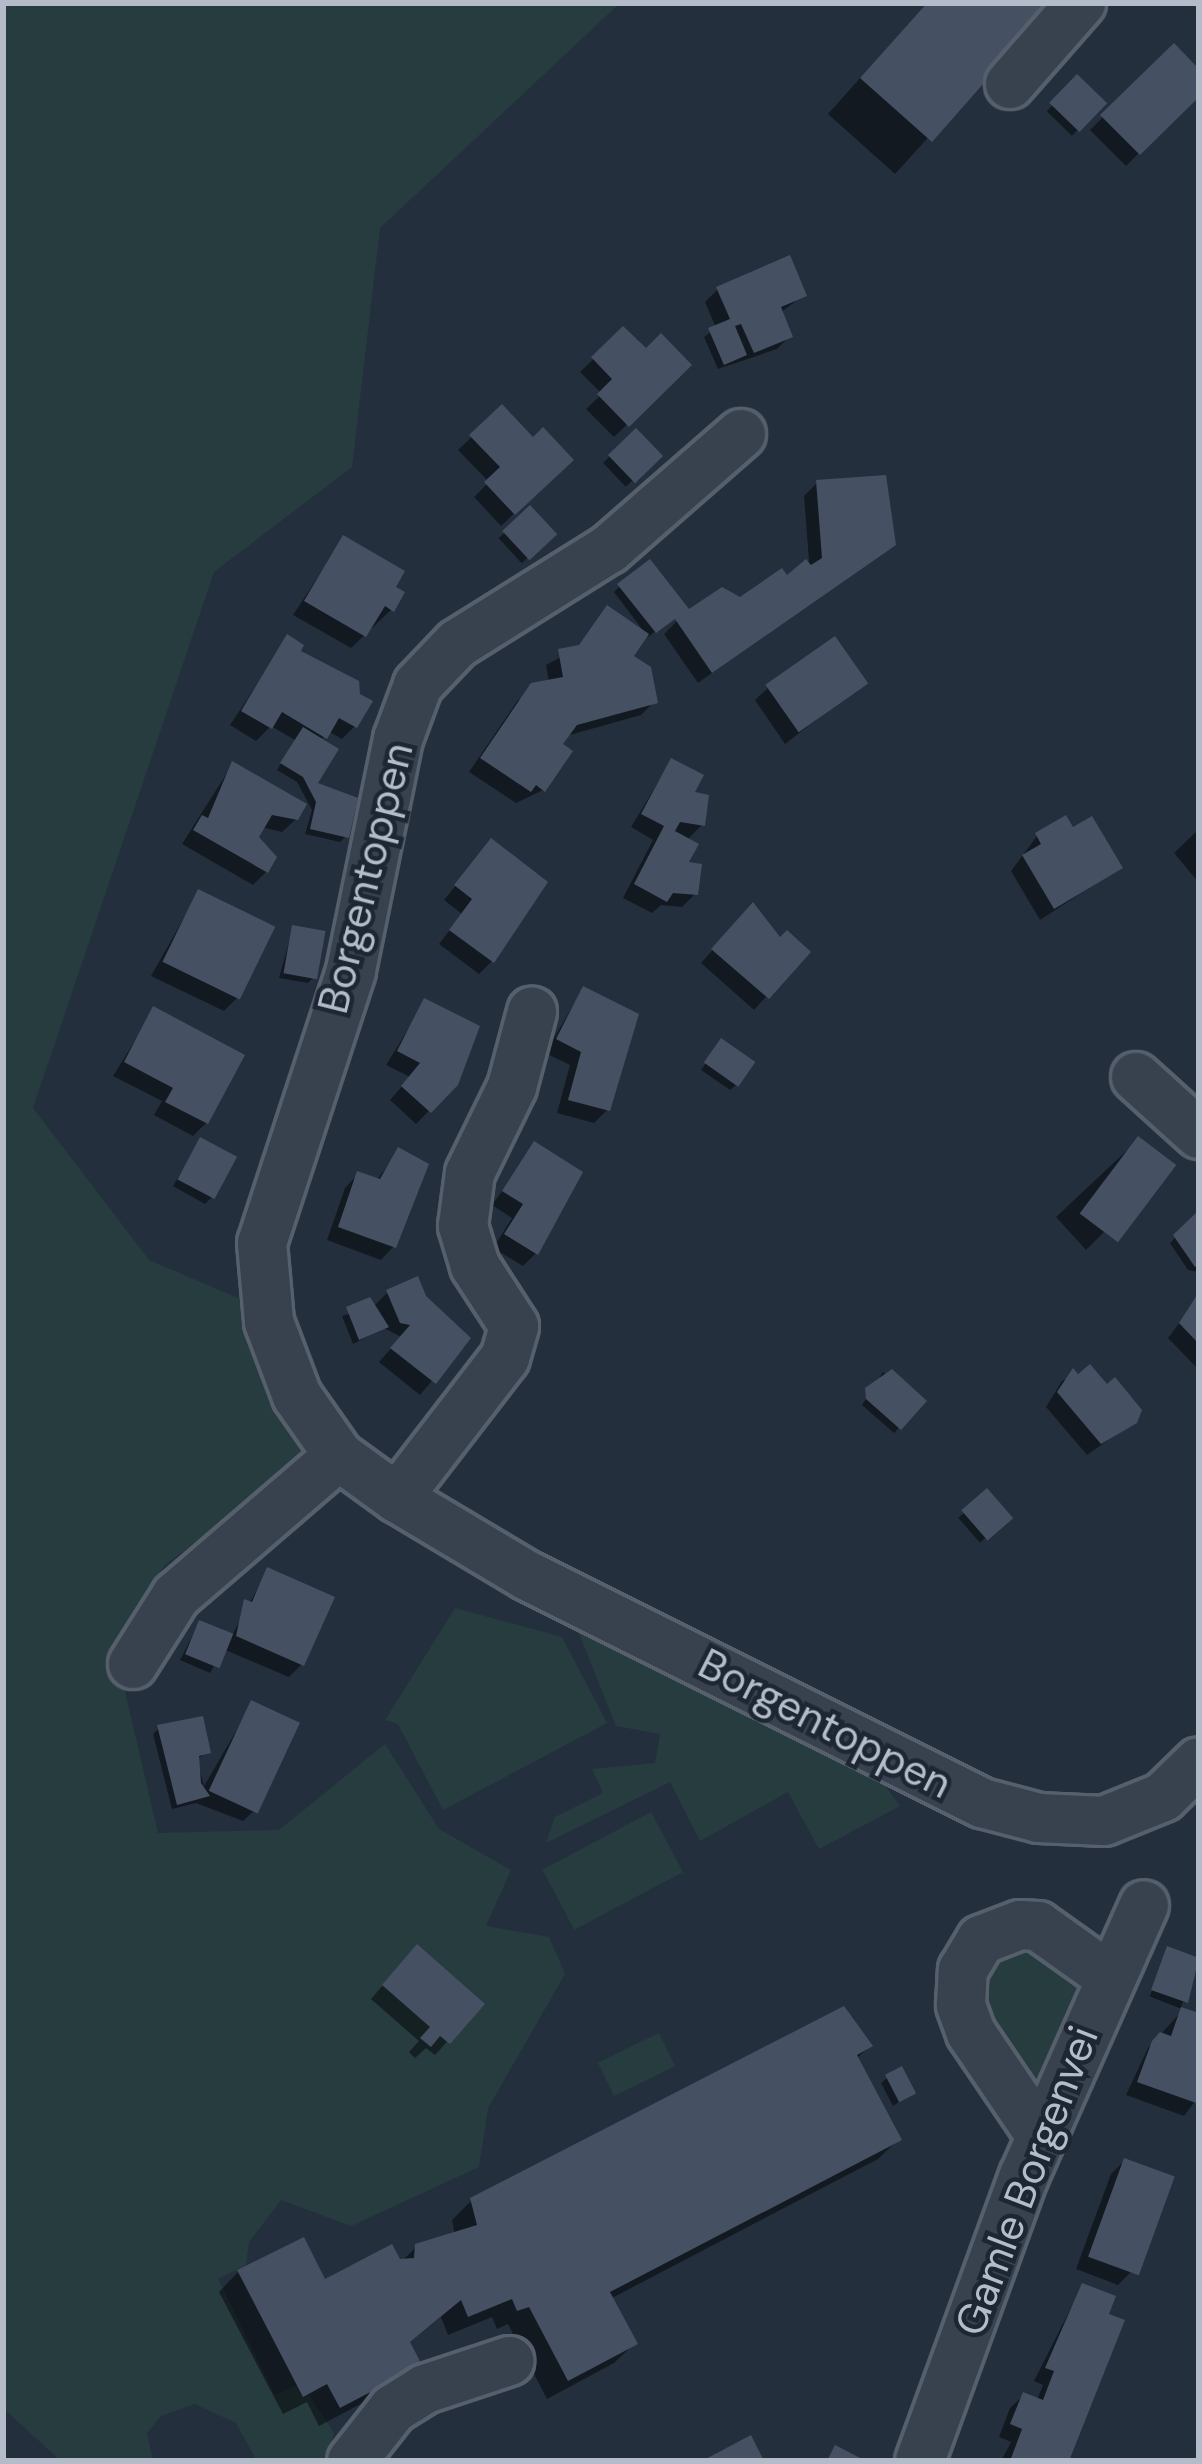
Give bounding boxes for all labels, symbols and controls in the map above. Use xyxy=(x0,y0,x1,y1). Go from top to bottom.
street label: Borgentoppen xyxy=(308,737,424,1019)
street label: Borgentoppen xyxy=(690,1639,960,1809)
street label: Gamle Borgenvei xyxy=(945,2019,1109,2343)

